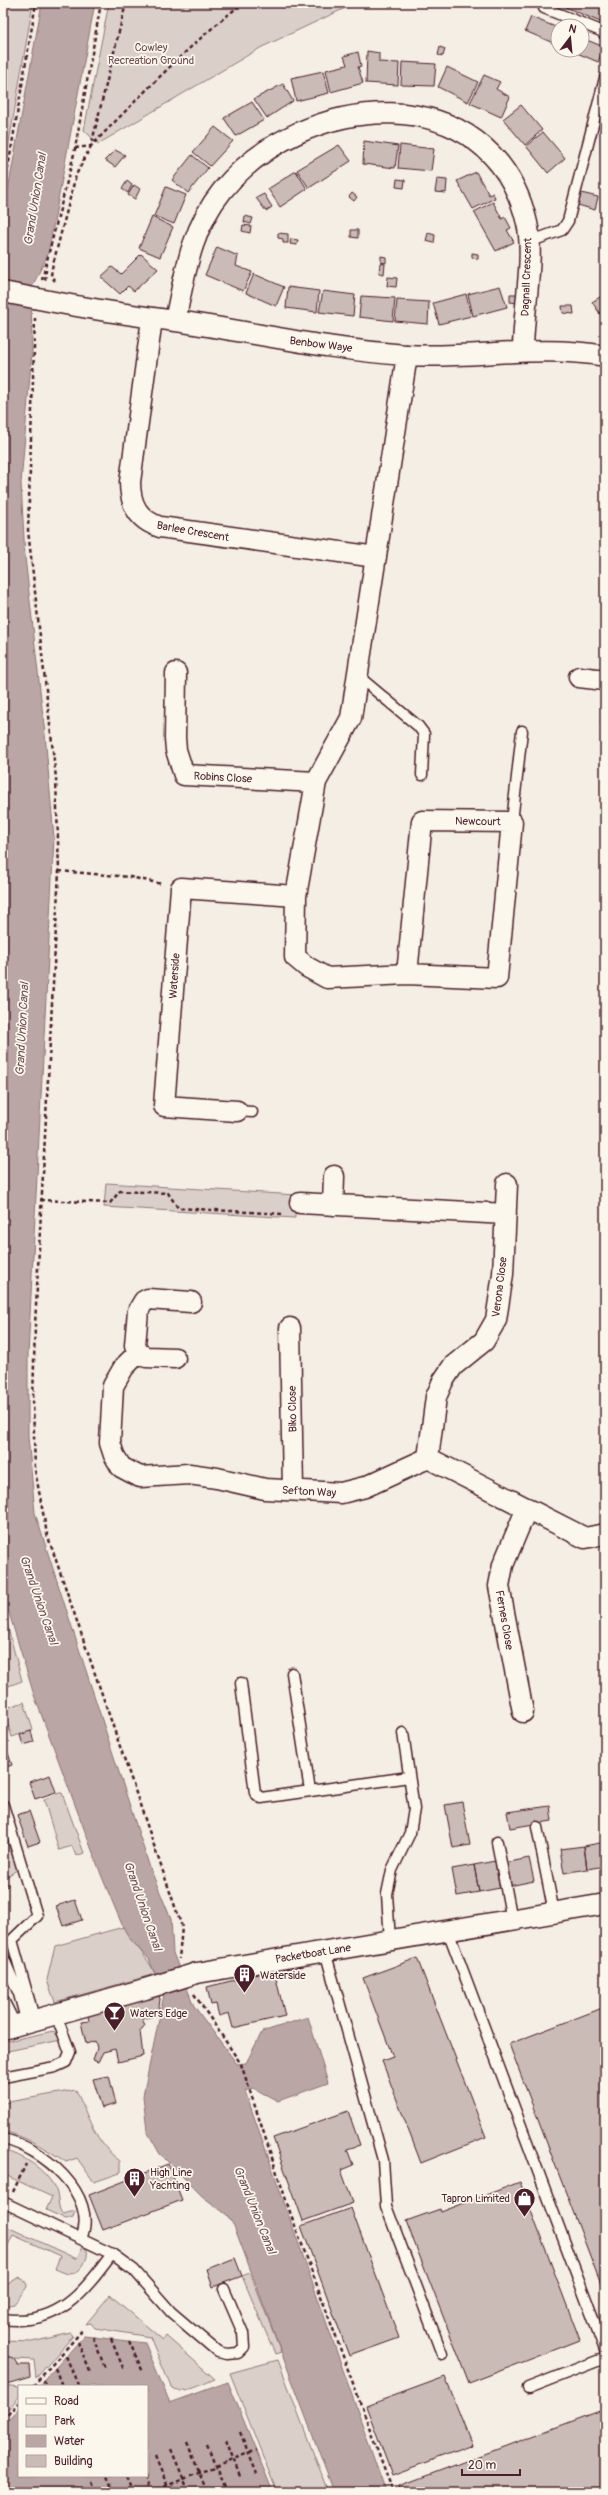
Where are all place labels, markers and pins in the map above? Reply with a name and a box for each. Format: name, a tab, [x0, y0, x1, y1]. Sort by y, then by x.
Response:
building icon: Waterside	[231, 1962, 257, 1995]
place label: Waterside	[260, 1969, 306, 1982]
bar icon: Waters Edge	[102, 2000, 128, 2033]
place label: Waters Edge	[130, 2007, 188, 2020]
building icon: High Line Yachting	[122, 2165, 148, 2198]
place label: High Line Yachting	[149, 2166, 192, 2192]
shop icon: Tapron Limited	[512, 2185, 538, 2218]
place label: Tapron Limited	[441, 2192, 510, 2205]

